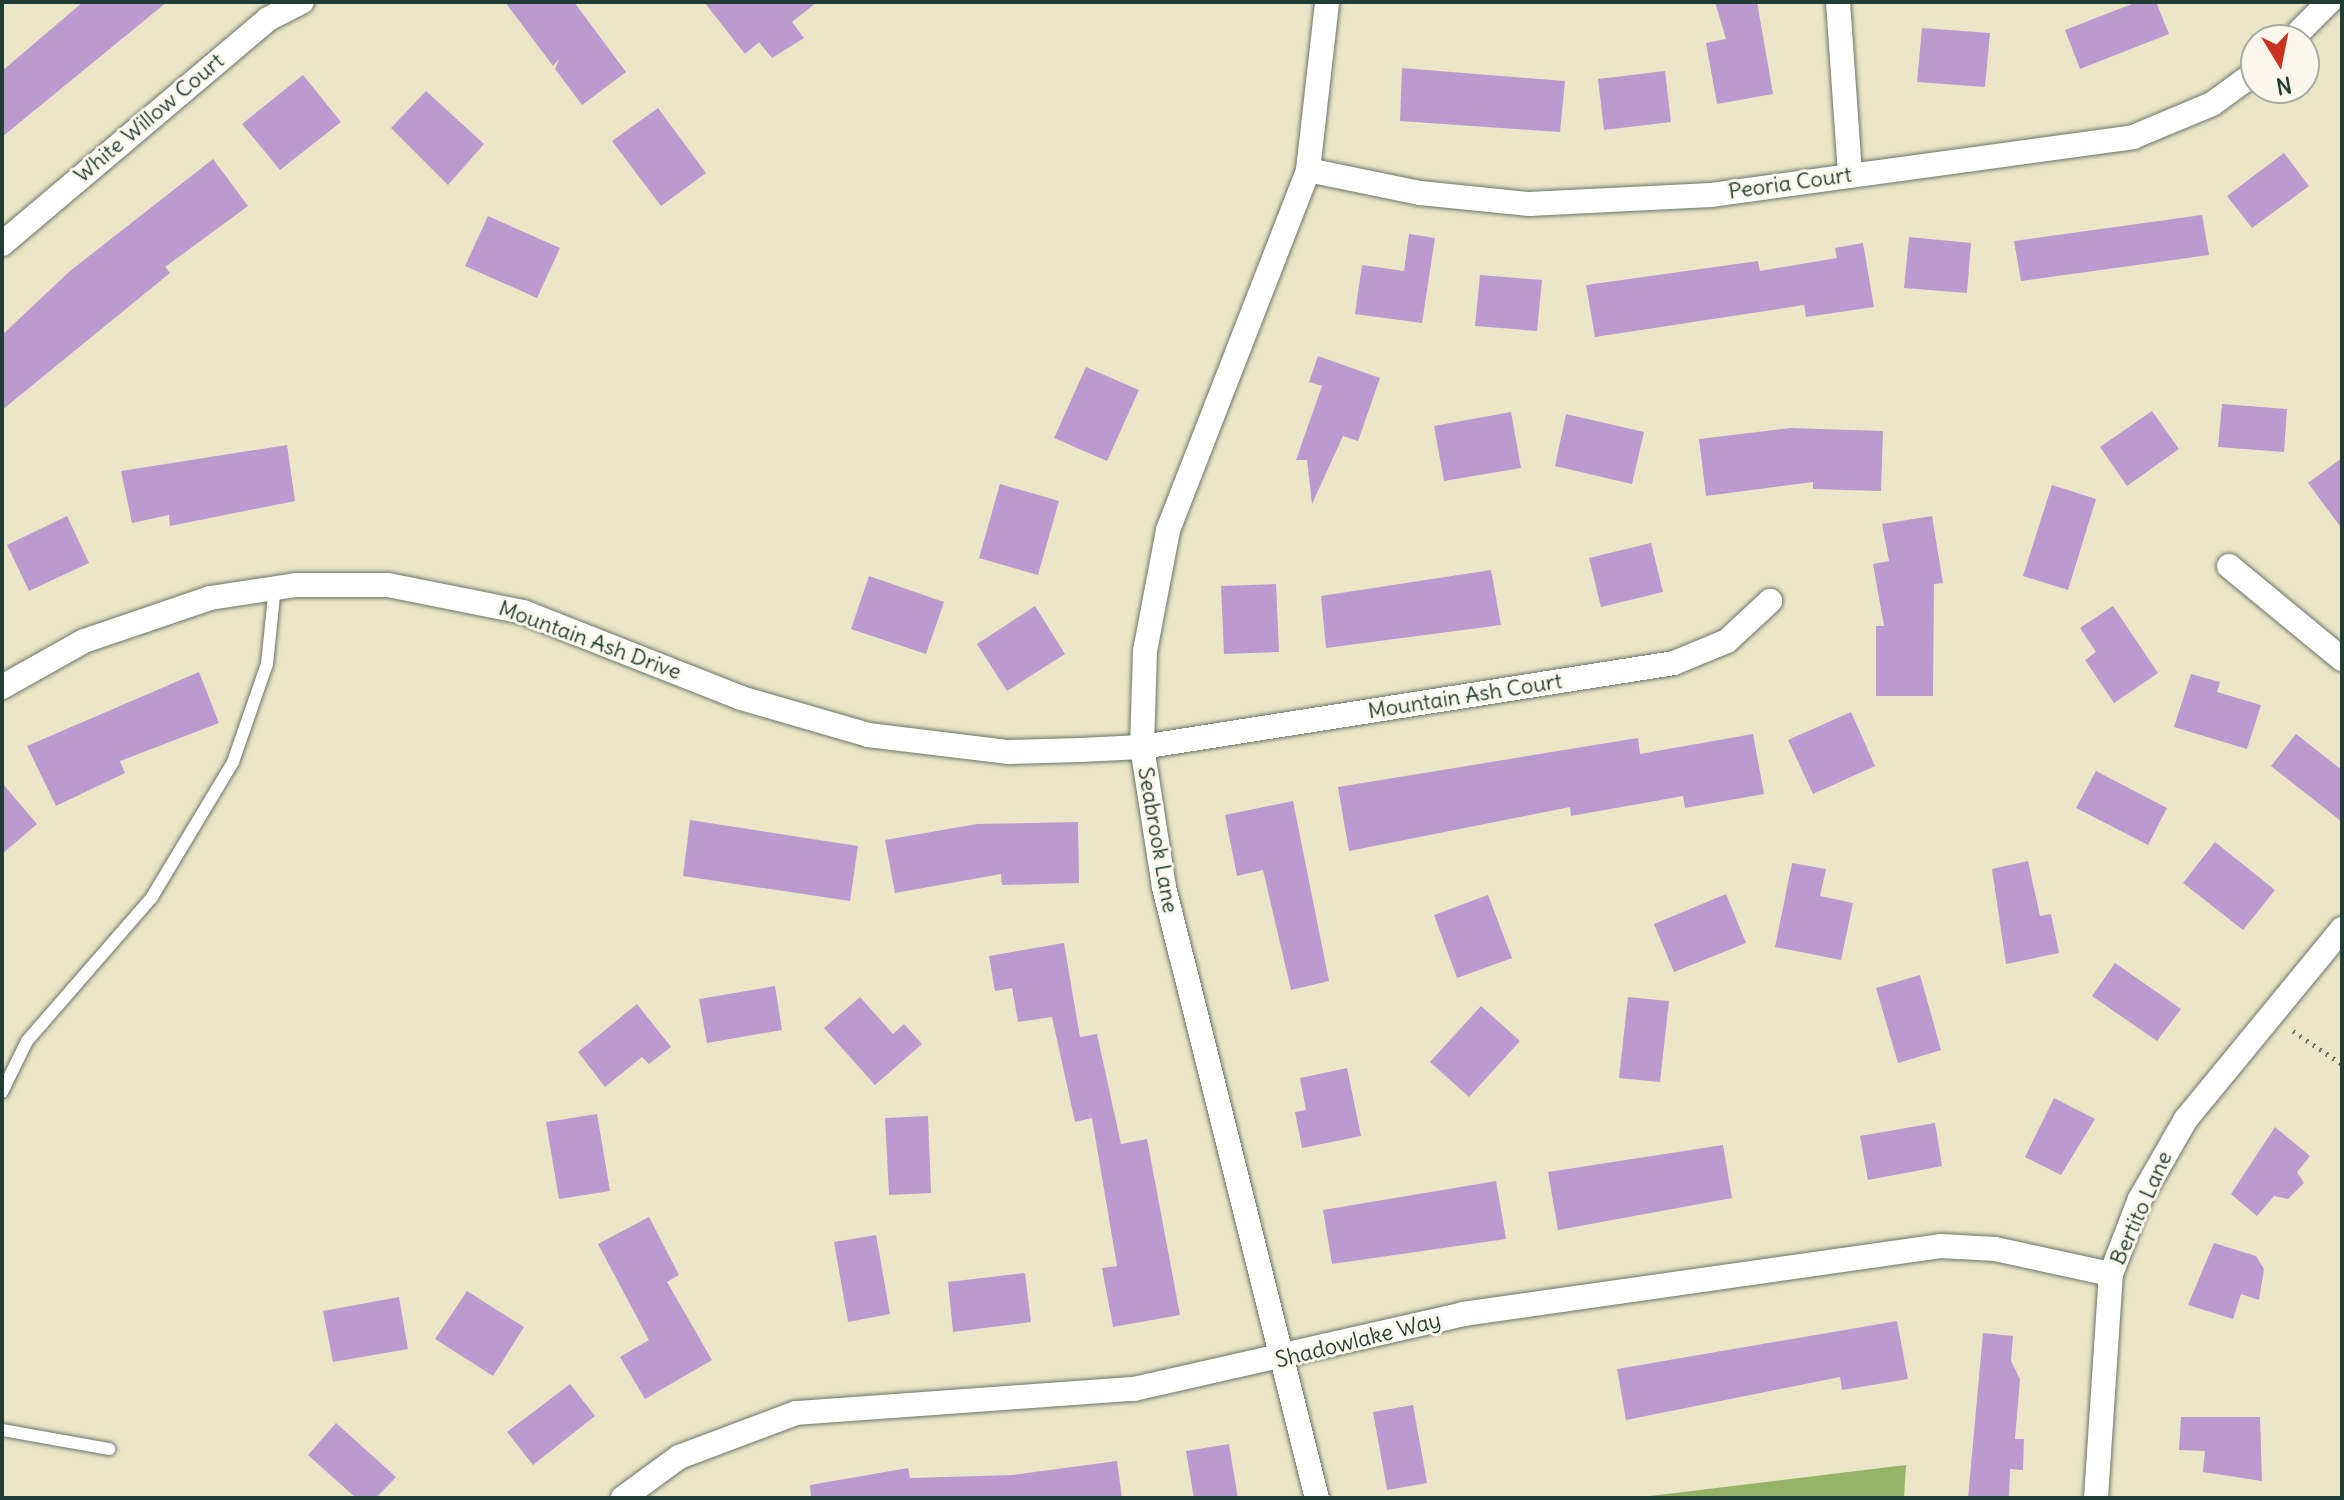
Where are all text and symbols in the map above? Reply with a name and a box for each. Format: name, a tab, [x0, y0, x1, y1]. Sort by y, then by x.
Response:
north arrow	[2240, 24, 2320, 104]
street label: White Willow Court	[69, 48, 229, 188]
text: N	[2274, 71, 2294, 101]
street label: Peoria Court	[1727, 161, 1853, 205]
street label: Mountain Ash Drive	[495, 595, 685, 685]
street label: Mountain Ash Court	[1366, 668, 1564, 724]
street label: Seabrook Lane	[1132, 765, 1184, 915]
street label: Bertito Lane	[2104, 1147, 2178, 1269]
street label: Shadowlake Way	[1272, 1307, 1444, 1373]

